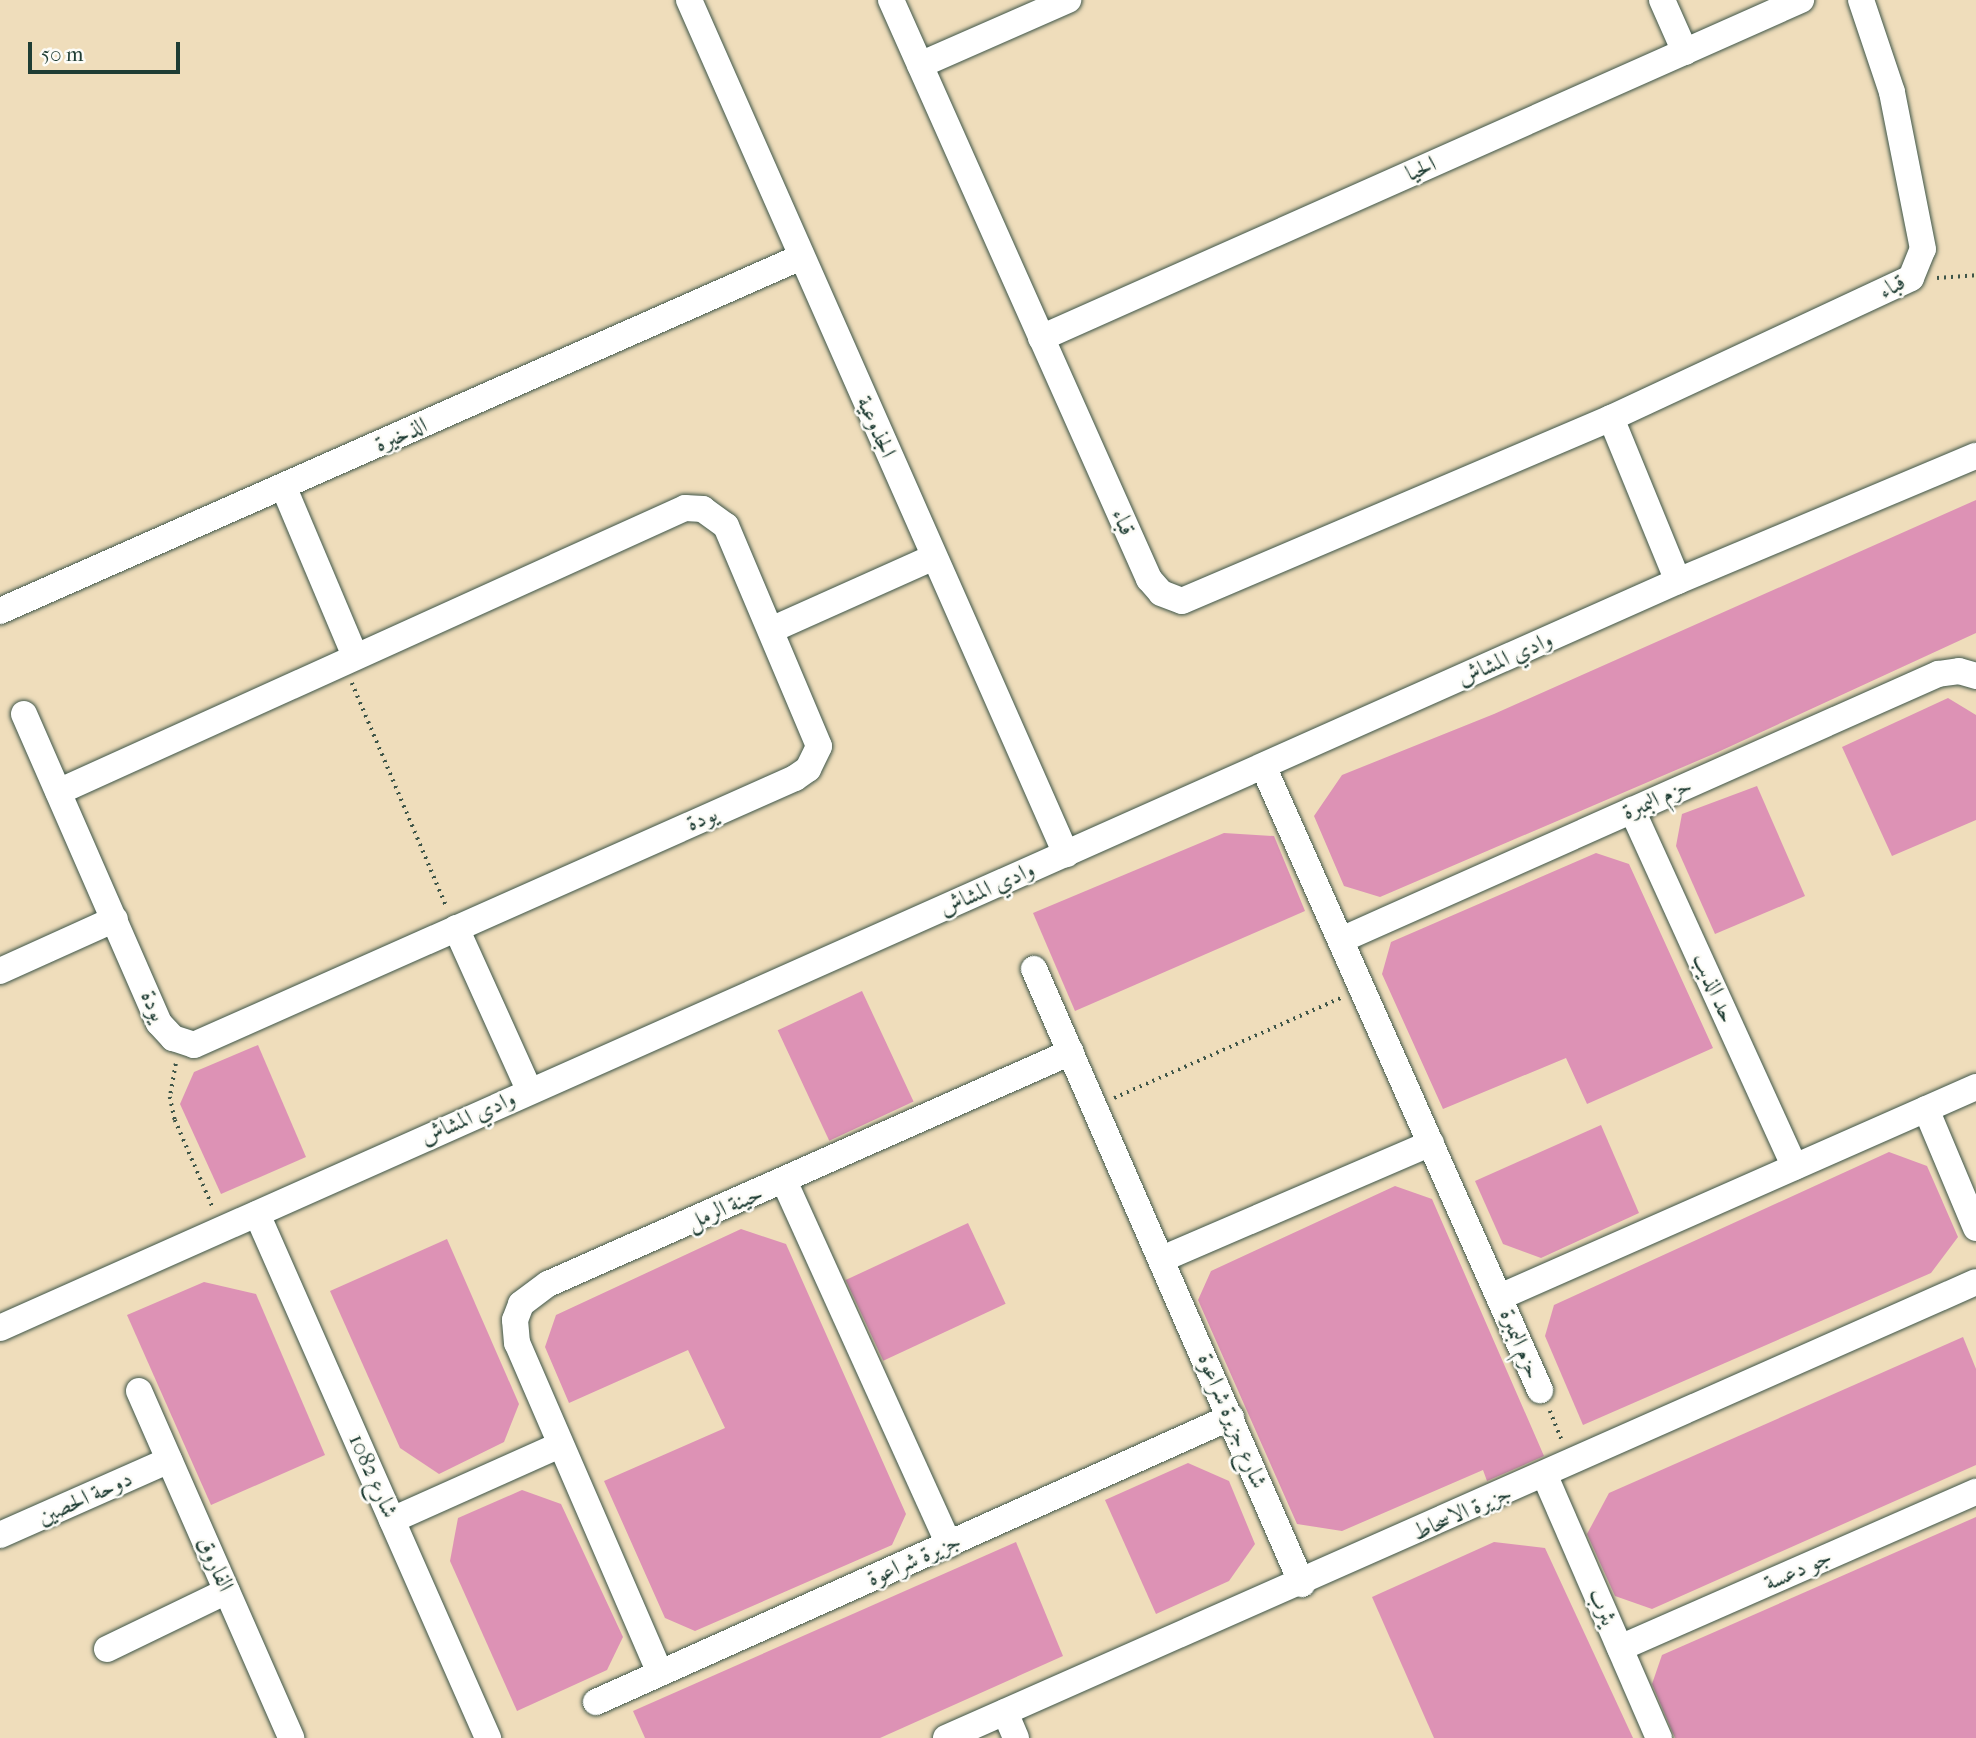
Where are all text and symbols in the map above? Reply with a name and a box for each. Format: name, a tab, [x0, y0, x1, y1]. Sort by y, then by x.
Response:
scale bar	[32, 28, 184, 72]
text: 50 m	[41, 42, 84, 66]
street label: الحيا	[1402, 150, 1440, 188]
street label: قباء	[1874, 268, 1910, 306]
street label: الجذوعية	[850, 392, 902, 462]
street label: الذخيرة	[370, 411, 432, 459]
street label: قباء	[1105, 504, 1141, 540]
street label: وادي المشاش	[1453, 626, 1557, 692]
street label: حزم البمبرة	[1618, 772, 1696, 826]
street label: يودة	[682, 800, 722, 838]
street label: وادي المشاش	[935, 856, 1039, 922]
street label: حد الذيب	[1686, 949, 1742, 1027]
street label: يودة	[134, 986, 172, 1026]
street label: وادي المشاش	[416, 1085, 520, 1151]
street label: حينة الرمل	[683, 1180, 767, 1236]
street label: حزم البمبرة	[1493, 1305, 1547, 1383]
street label: شارع جزيرة شراعوة	[1191, 1349, 1273, 1493]
street label: شارع 1082	[342, 1430, 404, 1522]
street label: دوحة الحصين	[33, 1465, 137, 1531]
street label: جزيرة الاسحاط	[1408, 1479, 1516, 1547]
street label: جزيرة شراعوة	[863, 1527, 965, 1593]
street label: الفاروق	[191, 1532, 239, 1596]
street label: جو دعسة	[1760, 1543, 1836, 1597]
street label: يثرب	[1582, 1584, 1622, 1630]

